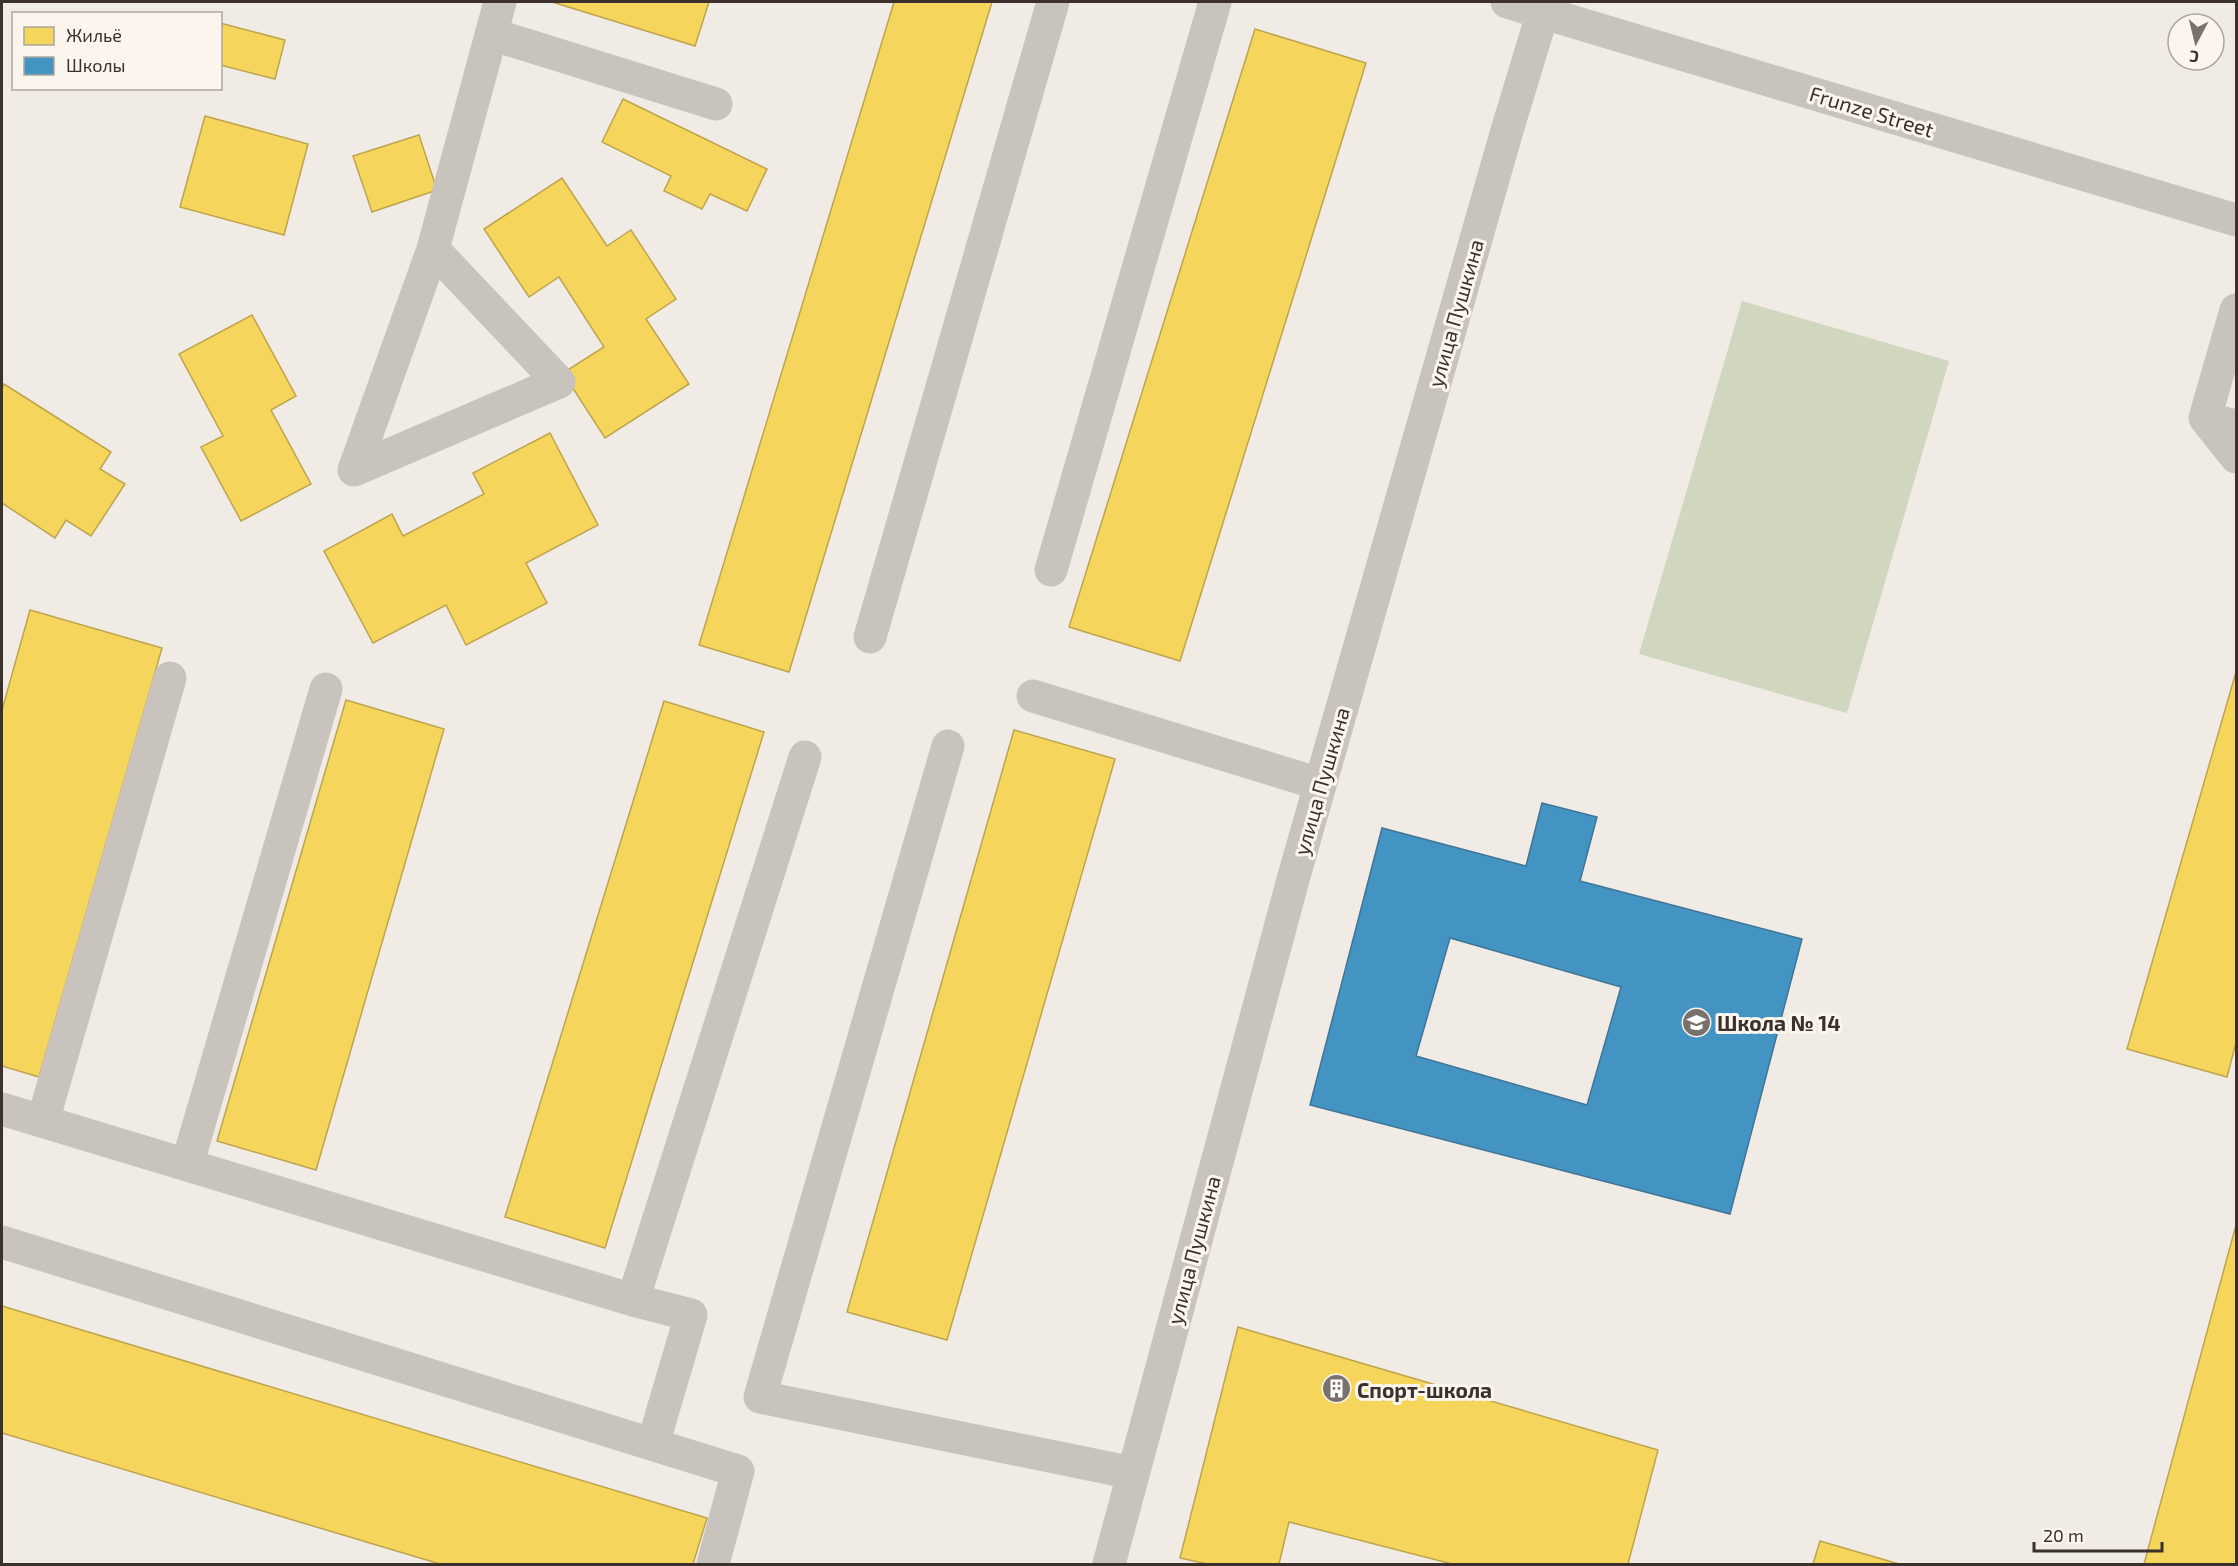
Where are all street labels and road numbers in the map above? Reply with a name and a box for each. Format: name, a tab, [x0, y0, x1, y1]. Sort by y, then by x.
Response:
street label: Frunze Street	[1807, 80, 1937, 142]
street label: улица Пушкина	[1422, 236, 1489, 390]
street label: улица Пушкина	[1288, 704, 1355, 858]
street label: улица Пушкина	[1161, 1173, 1226, 1327]

